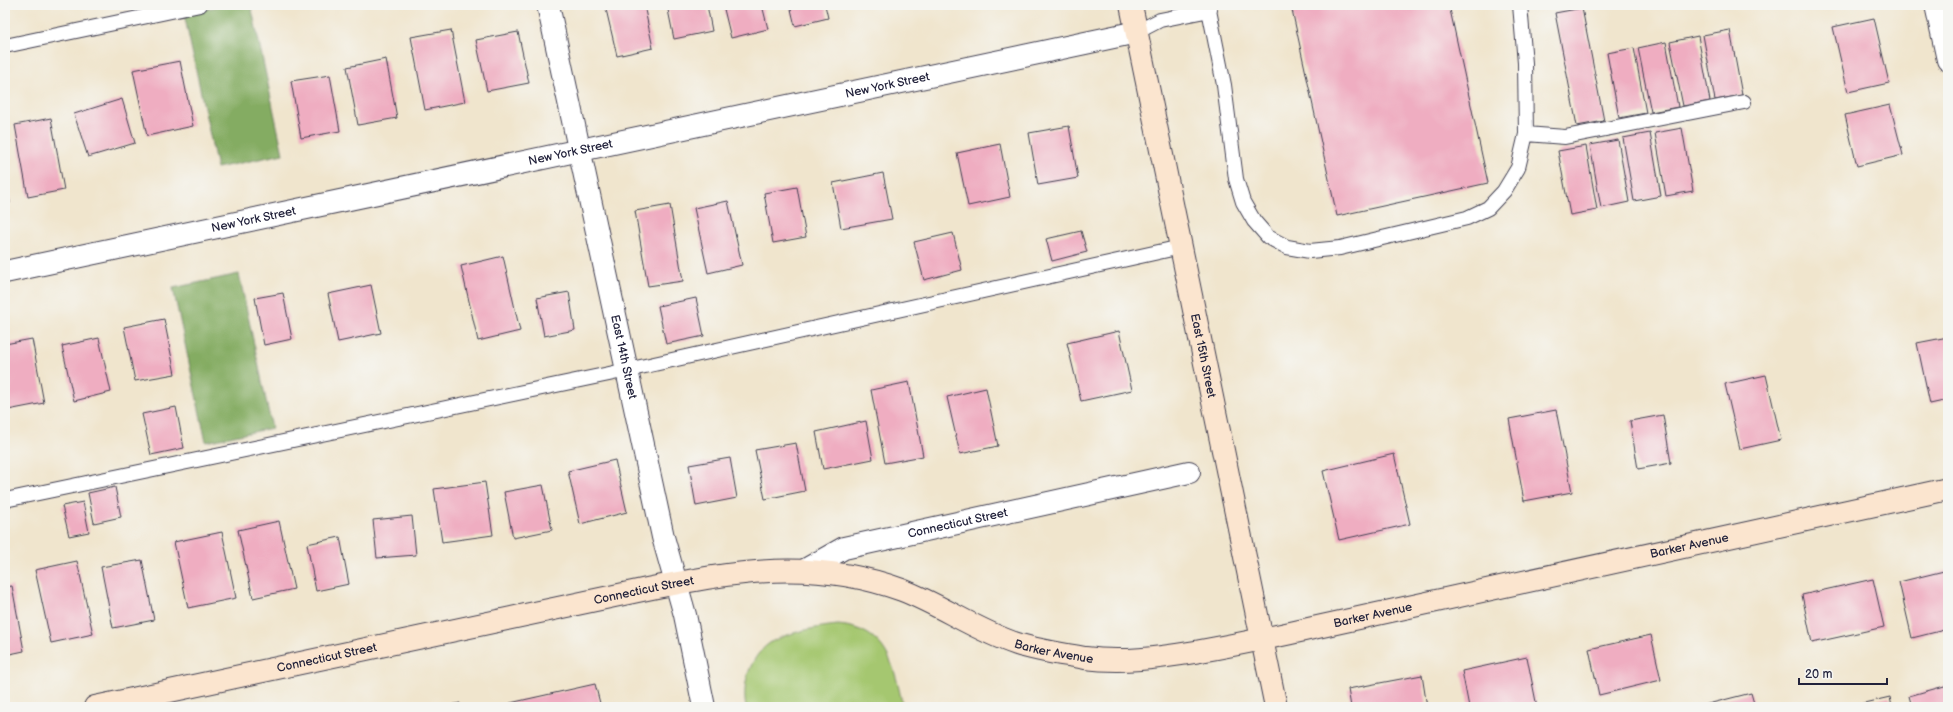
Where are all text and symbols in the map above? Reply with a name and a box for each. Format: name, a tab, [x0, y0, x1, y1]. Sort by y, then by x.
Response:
street label: New York Street	[844, 69, 931, 101]
street label: New York Street	[527, 136, 614, 168]
street label: New York Street	[210, 203, 297, 236]
street label: East 15th Street	[1187, 312, 1219, 399]
street label: East 14th Street	[608, 313, 641, 401]
street label: Connecticut Street	[906, 505, 1009, 541]
street label: Barker Avenue	[1649, 530, 1730, 562]
street label: Connecticut Street	[592, 573, 695, 608]
street label: Barker Avenue	[1332, 599, 1414, 631]
street label: Barker Avenue	[1012, 636, 1094, 666]
street label: Connecticut Street	[275, 639, 378, 675]
scale bar	[1799, 660, 1887, 686]
text: 20 m	[1805, 667, 1832, 682]

